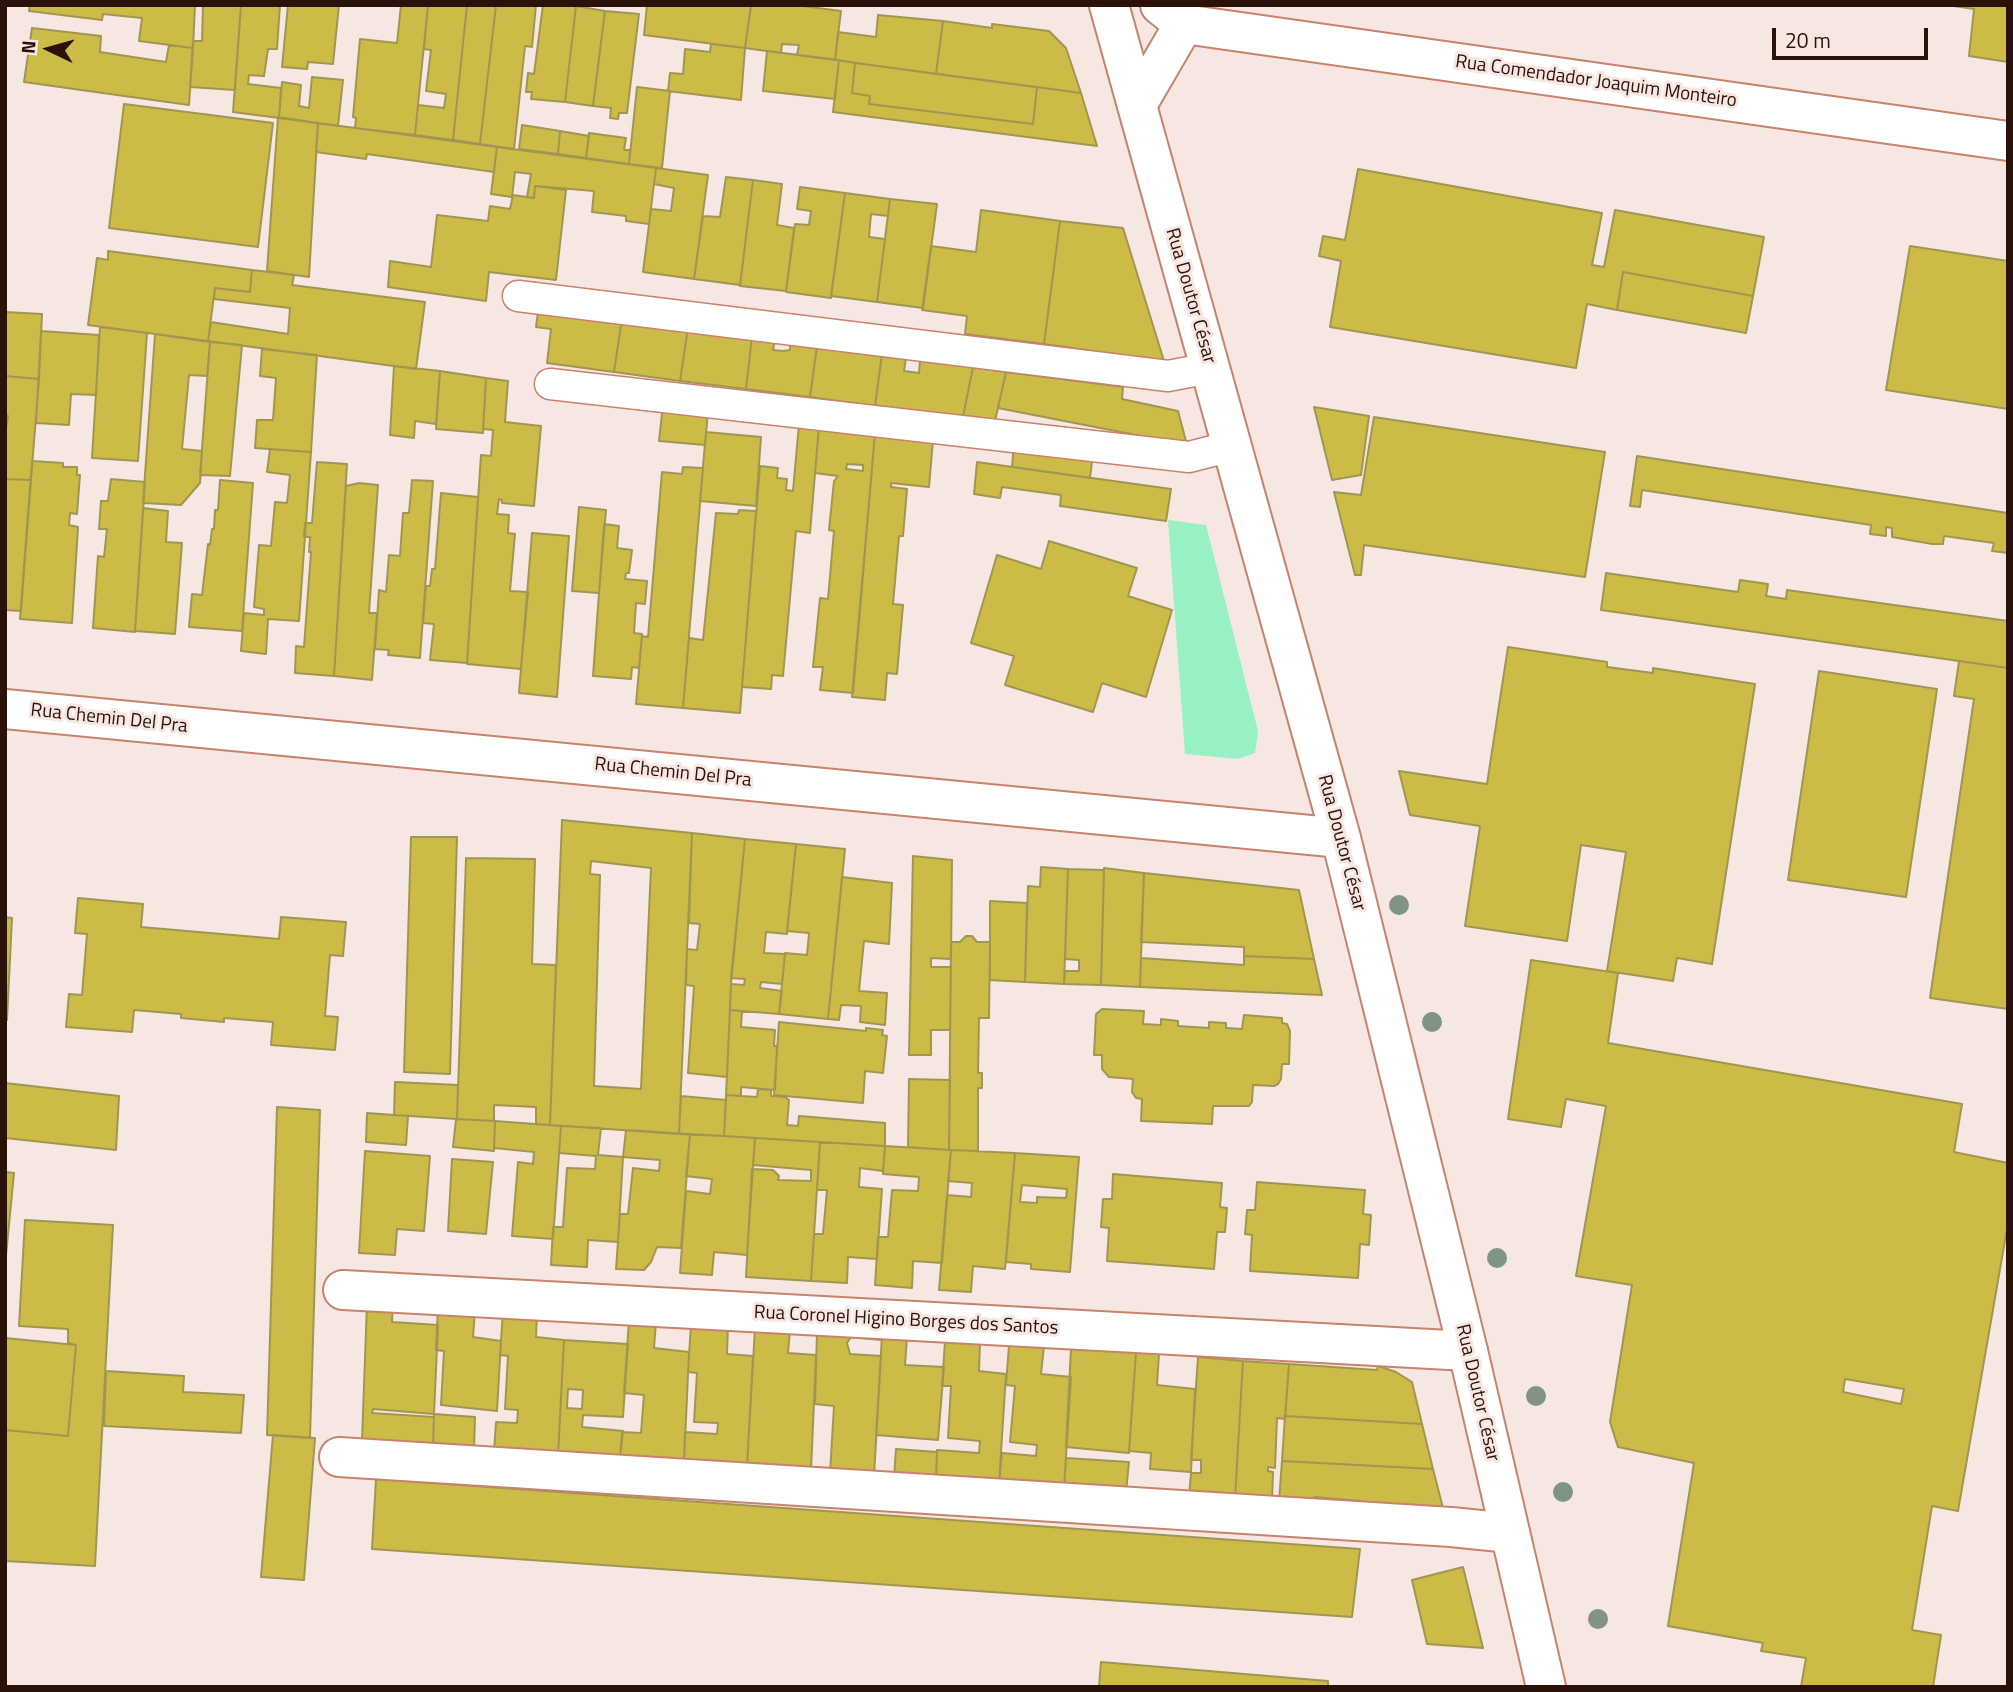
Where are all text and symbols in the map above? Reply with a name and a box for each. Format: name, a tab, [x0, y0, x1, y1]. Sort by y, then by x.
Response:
north arrow	[14, 14, 84, 84]
scale bar	[1775, 14, 1931, 58]
text: 20 m	[1785, 24, 1831, 56]
text: N	[13, 39, 43, 55]
street label: Rua Comendador Joaquim Monteiro	[1454, 51, 1738, 113]
street label: Rua Doutor César	[1160, 226, 1220, 366]
street label: Rua Chemin Del Pra	[29, 699, 189, 739]
street label: Rua Chemin Del Pra	[593, 753, 753, 793]
street label: Rua Doutor César	[1312, 772, 1370, 914]
street label: Rua Coronel Higino Borges dos Santos	[753, 1302, 1059, 1340]
street label: Rua Doutor César	[1450, 1322, 1504, 1464]

